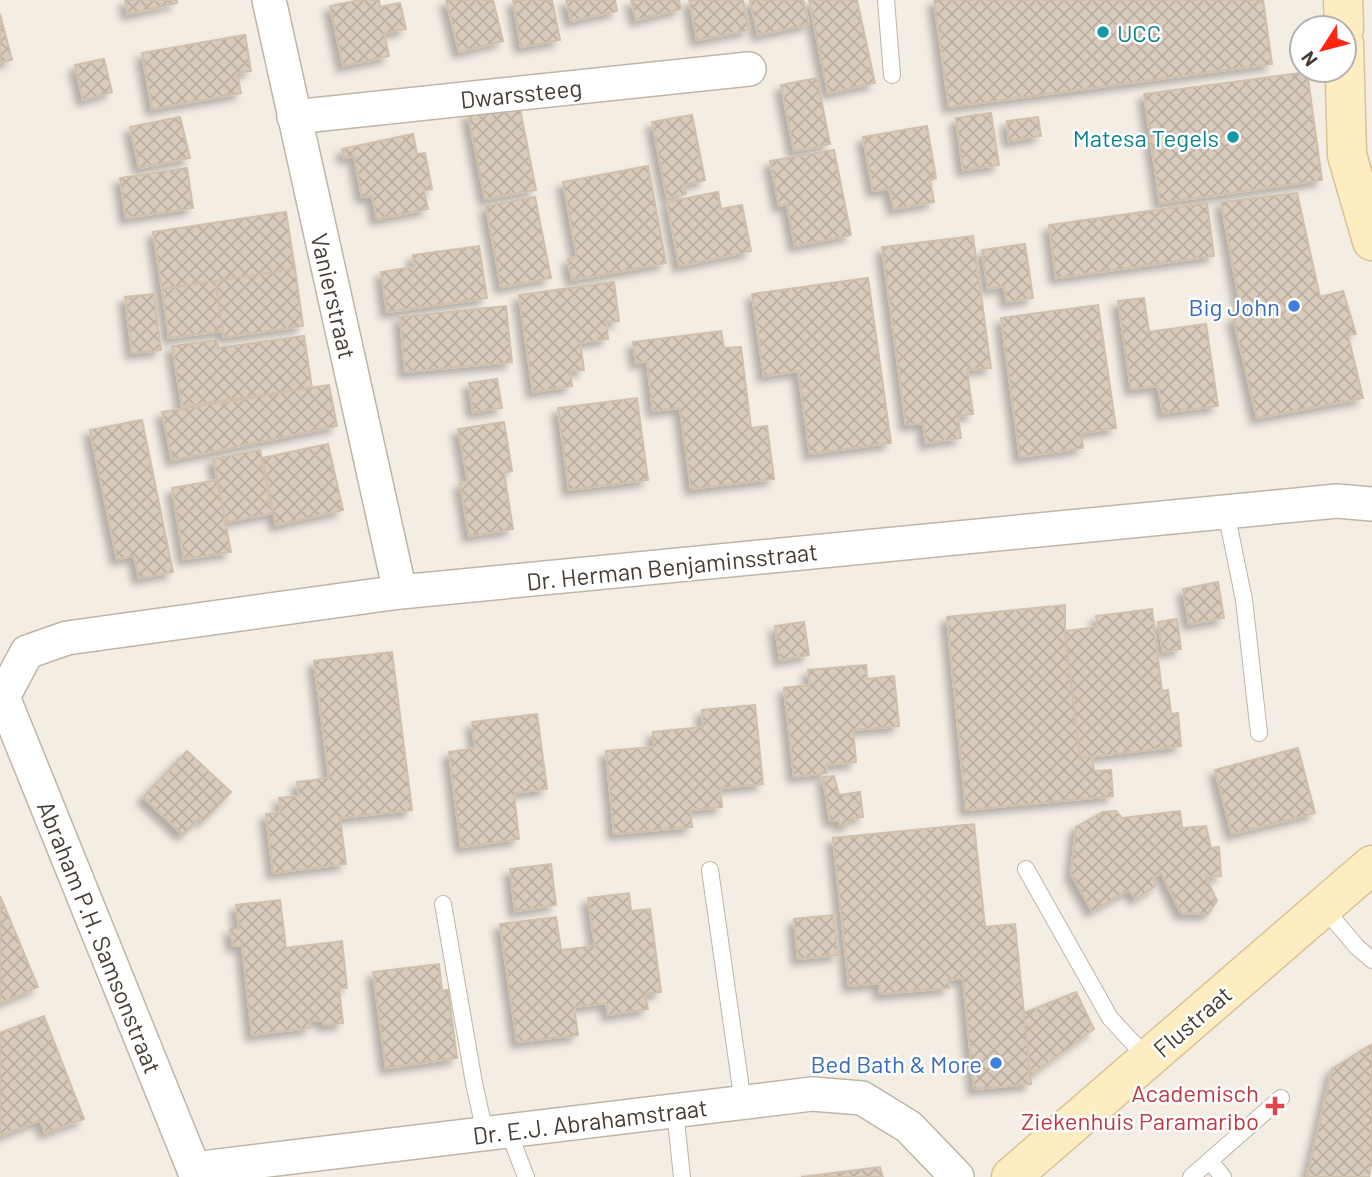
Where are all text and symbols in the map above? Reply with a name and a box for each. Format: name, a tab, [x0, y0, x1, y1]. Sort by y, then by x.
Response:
north arrow	[1288, 14, 1358, 84]
place label: UCC	[1117, 18, 1161, 47]
marker: UCC	[1095, 24, 1111, 40]
text: N	[1296, 47, 1322, 71]
street label: Dwarssteeg	[459, 72, 583, 114]
place label: Matesa Tegels	[1073, 123, 1219, 152]
marker: Matesa Tegels	[1225, 129, 1241, 145]
street label: Vanierstraat	[305, 230, 363, 362]
place label: Big John	[1188, 292, 1280, 321]
marker: Big John	[1286, 298, 1302, 314]
street label: Dr. Herman Benjaminsstraat	[525, 536, 819, 596]
street label: Abraham P.H. Samsonstraat	[32, 796, 168, 1078]
street label: Flustraat	[1147, 979, 1237, 1063]
place label: Bed Bath & More	[810, 1049, 982, 1078]
marker: Bed Bath & More	[988, 1055, 1004, 1071]
place label: Academisch Ziekenhuis Paramaribo	[1021, 1078, 1259, 1135]
street label: Dr. E.J. Abrahamstraat	[471, 1092, 709, 1150]
marker: Academisch Ziekenhuis Paramaribo	[1265, 1096, 1285, 1116]

